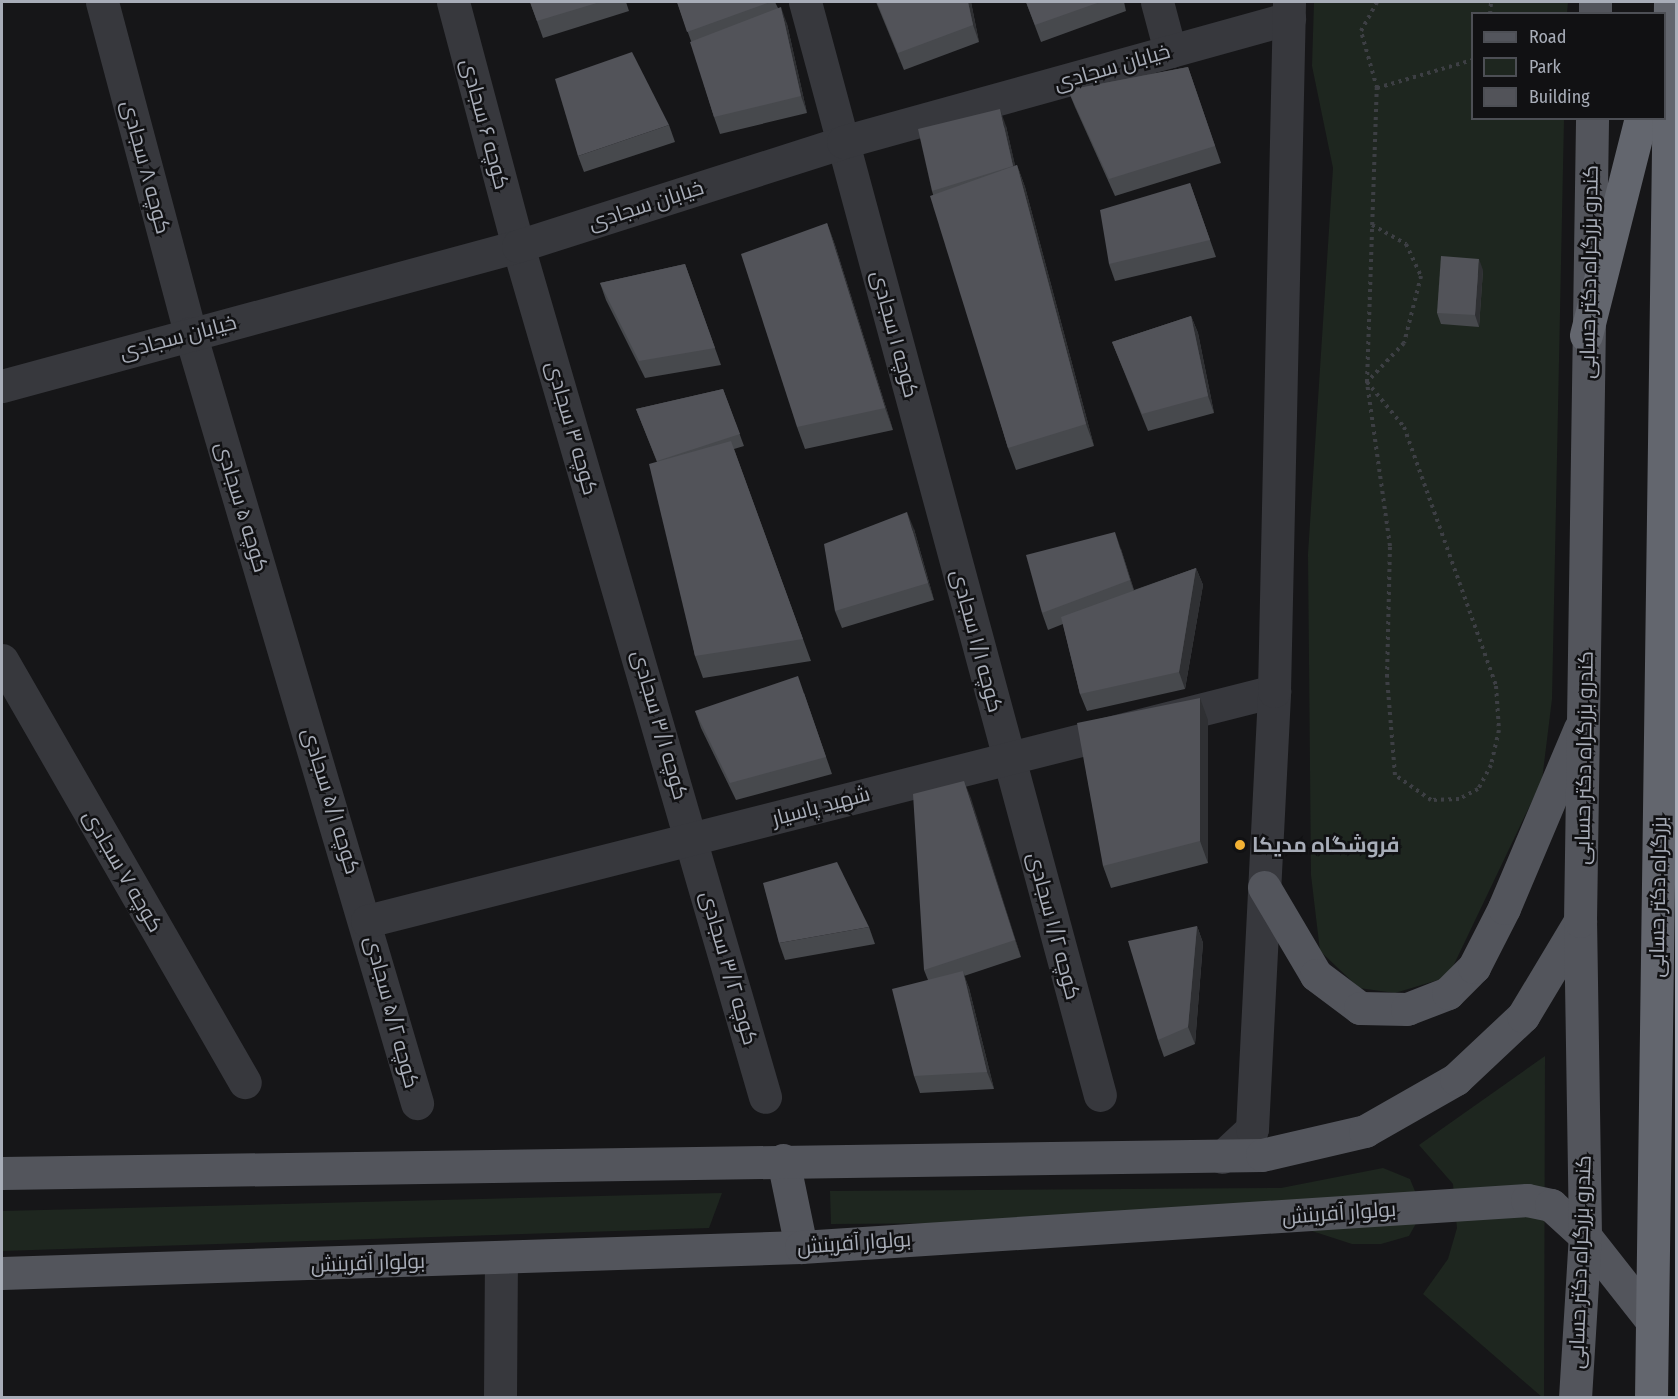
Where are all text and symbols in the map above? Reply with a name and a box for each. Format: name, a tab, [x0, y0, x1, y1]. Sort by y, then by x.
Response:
legend	[1471, 12, 1666, 120]
text: Road	[1529, 26, 1566, 48]
street label: خیابان سجادی	[1051, 38, 1173, 96]
street label: کوچه ۶ سجادی	[455, 56, 515, 192]
text: Park	[1529, 56, 1561, 78]
text: Building	[1529, 86, 1590, 108]
street label: کوچه ۸ سجادی	[116, 97, 176, 237]
street label: کندرو بزرگراه دکتر حسابی	[1575, 165, 1603, 379]
street label: خیابان سجادی	[585, 174, 707, 236]
street label: کوچه ۱ سجادی	[866, 268, 924, 400]
street label: خیابان سجادی	[117, 309, 239, 365]
street label: کوچه ۳ سجادی	[541, 358, 603, 498]
street label: کوچه ۵ سجادی	[210, 438, 274, 576]
street label: کوچه ۱/۱ سجادی	[946, 567, 1008, 715]
street label: کوچه ۳/۱ سجادی	[627, 647, 693, 803]
street label: کندرو بزرگراه دکتر حسابی	[1570, 651, 1598, 865]
street label: کوچه ۵/۱ سجادی	[297, 725, 365, 877]
street label: شهید پاسیار	[769, 781, 873, 831]
street label: کوچه ۷ سجادی	[78, 805, 168, 937]
street label: بزرگراه دکتر حسابی	[1644, 816, 1672, 978]
place label: فروشگاه مدیکا	[1252, 832, 1400, 858]
marker: فروشگاه مدیکا	[1233, 838, 1247, 852]
street label: کوچه ۱/۲ سجادی	[1022, 850, 1086, 1002]
street label: کوچه ۳/۲ سجادی	[695, 888, 763, 1048]
street label: کوچه ۵/۲ سجادی	[360, 933, 424, 1091]
street label: کندرو بزرگراه دکتر حسابی	[1564, 1155, 1596, 1369]
street label: بولوار آفرینش	[1281, 1196, 1397, 1230]
street label: بولوار آفرینش	[796, 1226, 912, 1260]
street label: بولوار آفرینش	[310, 1248, 426, 1278]

